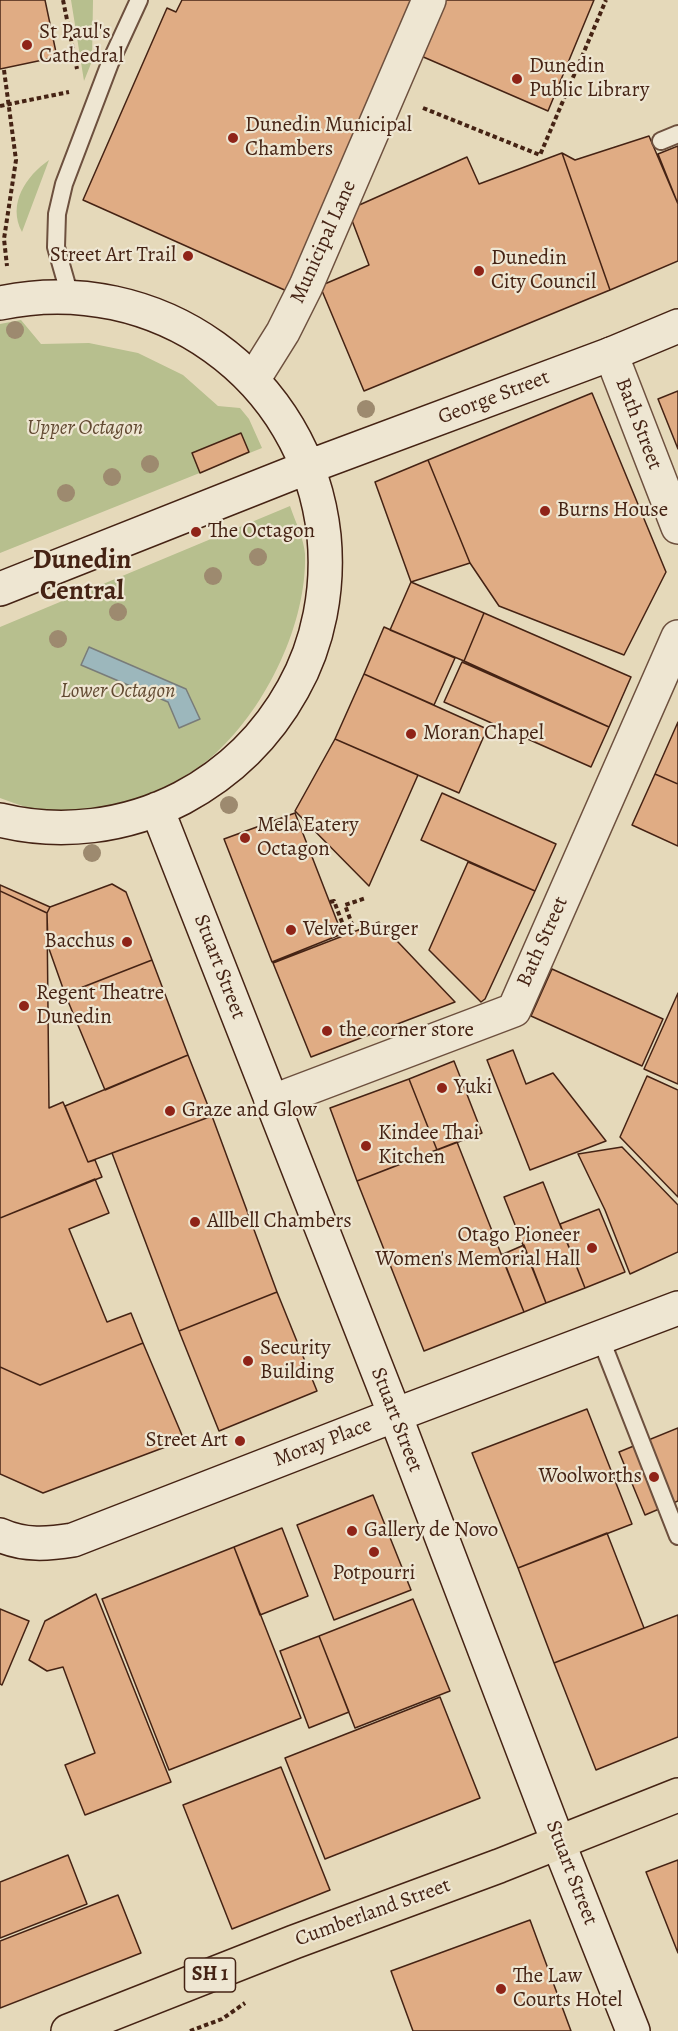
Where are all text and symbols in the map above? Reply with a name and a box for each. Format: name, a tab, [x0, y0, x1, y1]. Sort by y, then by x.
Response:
place label: St Paul's Cathedral	[39, 20, 124, 70]
marker: St Paul's Cathedral	[20, 38, 34, 52]
place label: Dunedin Public Library	[529, 54, 649, 104]
marker: Dunedin Public Library	[510, 72, 524, 86]
place label: Dunedin Municipal Chambers	[245, 113, 412, 163]
marker: Dunedin Municipal Chambers	[226, 131, 240, 145]
street label: Municipal Lane	[286, 176, 362, 308]
place label: Street Art Trail	[50, 243, 176, 269]
place label: Dunedin City Council	[491, 246, 596, 296]
marker: Street Art Trail	[181, 249, 195, 263]
marker: Dunedin City Council	[472, 264, 486, 278]
street label: George Street	[435, 365, 553, 431]
street label: Bath Street	[609, 375, 667, 473]
park label: Upper Octagon	[27, 416, 143, 442]
place label: Burns House	[557, 498, 668, 524]
marker: Burns House	[538, 504, 552, 518]
place label: The Octagon	[208, 519, 315, 545]
marker: The Octagon	[189, 525, 203, 539]
district label: Dunedin Central	[33, 545, 131, 608]
park label: Lower Octagon	[61, 679, 175, 705]
place label: Moran Chapel	[423, 721, 544, 747]
marker: Moran Chapel	[404, 727, 418, 741]
place label: Mela Eatery Octagon	[257, 813, 359, 863]
marker: Mela Eatery Octagon	[238, 831, 252, 845]
street label: Bath Street	[512, 893, 574, 991]
street label: Stuart Street	[188, 911, 250, 1023]
place label: Velvet Burger	[303, 917, 418, 943]
marker: Velvet Burger	[284, 923, 298, 937]
place label: Bacchus	[44, 929, 115, 955]
marker: Bacchus	[120, 935, 134, 949]
place label: Regent Theatre Dunedin	[36, 981, 164, 1031]
marker: Regent Theatre Dunedin	[17, 999, 31, 1013]
place label: the corner store	[339, 1018, 474, 1044]
marker: the corner store	[320, 1024, 334, 1038]
place label: Yuki	[454, 1075, 492, 1101]
marker: Yuki	[435, 1081, 449, 1095]
place label: Graze and Glow	[182, 1098, 317, 1124]
marker: Graze and Glow	[163, 1104, 177, 1118]
place label: Kindee Thai Kitchen	[378, 1121, 479, 1171]
marker: Kindee Thai Kitchen	[359, 1139, 373, 1153]
place label: Allbell Chambers	[207, 1209, 352, 1235]
marker: Allbell Chambers	[188, 1215, 202, 1229]
place label: Otago Pioneer Women's Memorial Hall	[375, 1223, 580, 1273]
marker: Otago Pioneer Women's Memorial Hall	[585, 1241, 599, 1255]
place label: Security Building	[260, 1336, 334, 1386]
marker: Security Building	[241, 1354, 255, 1368]
street label: Stuart Street	[365, 1364, 427, 1476]
street label: Moray Place	[270, 1413, 376, 1473]
place label: Street Art	[145, 1428, 228, 1454]
marker: Street Art	[233, 1434, 247, 1448]
place label: Woolworths	[538, 1464, 642, 1490]
marker: Woolworths	[647, 1470, 661, 1484]
place label: Gallery de Novo	[364, 1518, 498, 1544]
marker: Gallery de Novo	[345, 1524, 359, 1538]
marker: Potpourri	[367, 1545, 381, 1559]
place label: Potpourri	[333, 1561, 415, 1587]
street label: Stuart Street	[540, 1817, 602, 1929]
street label: Cumberland Street	[292, 1873, 454, 1953]
road number: SH 1	[184, 1958, 236, 1992]
place label: The Law Courts Hotel	[513, 1964, 622, 2014]
marker: The Law Courts Hotel	[494, 1982, 508, 1996]

